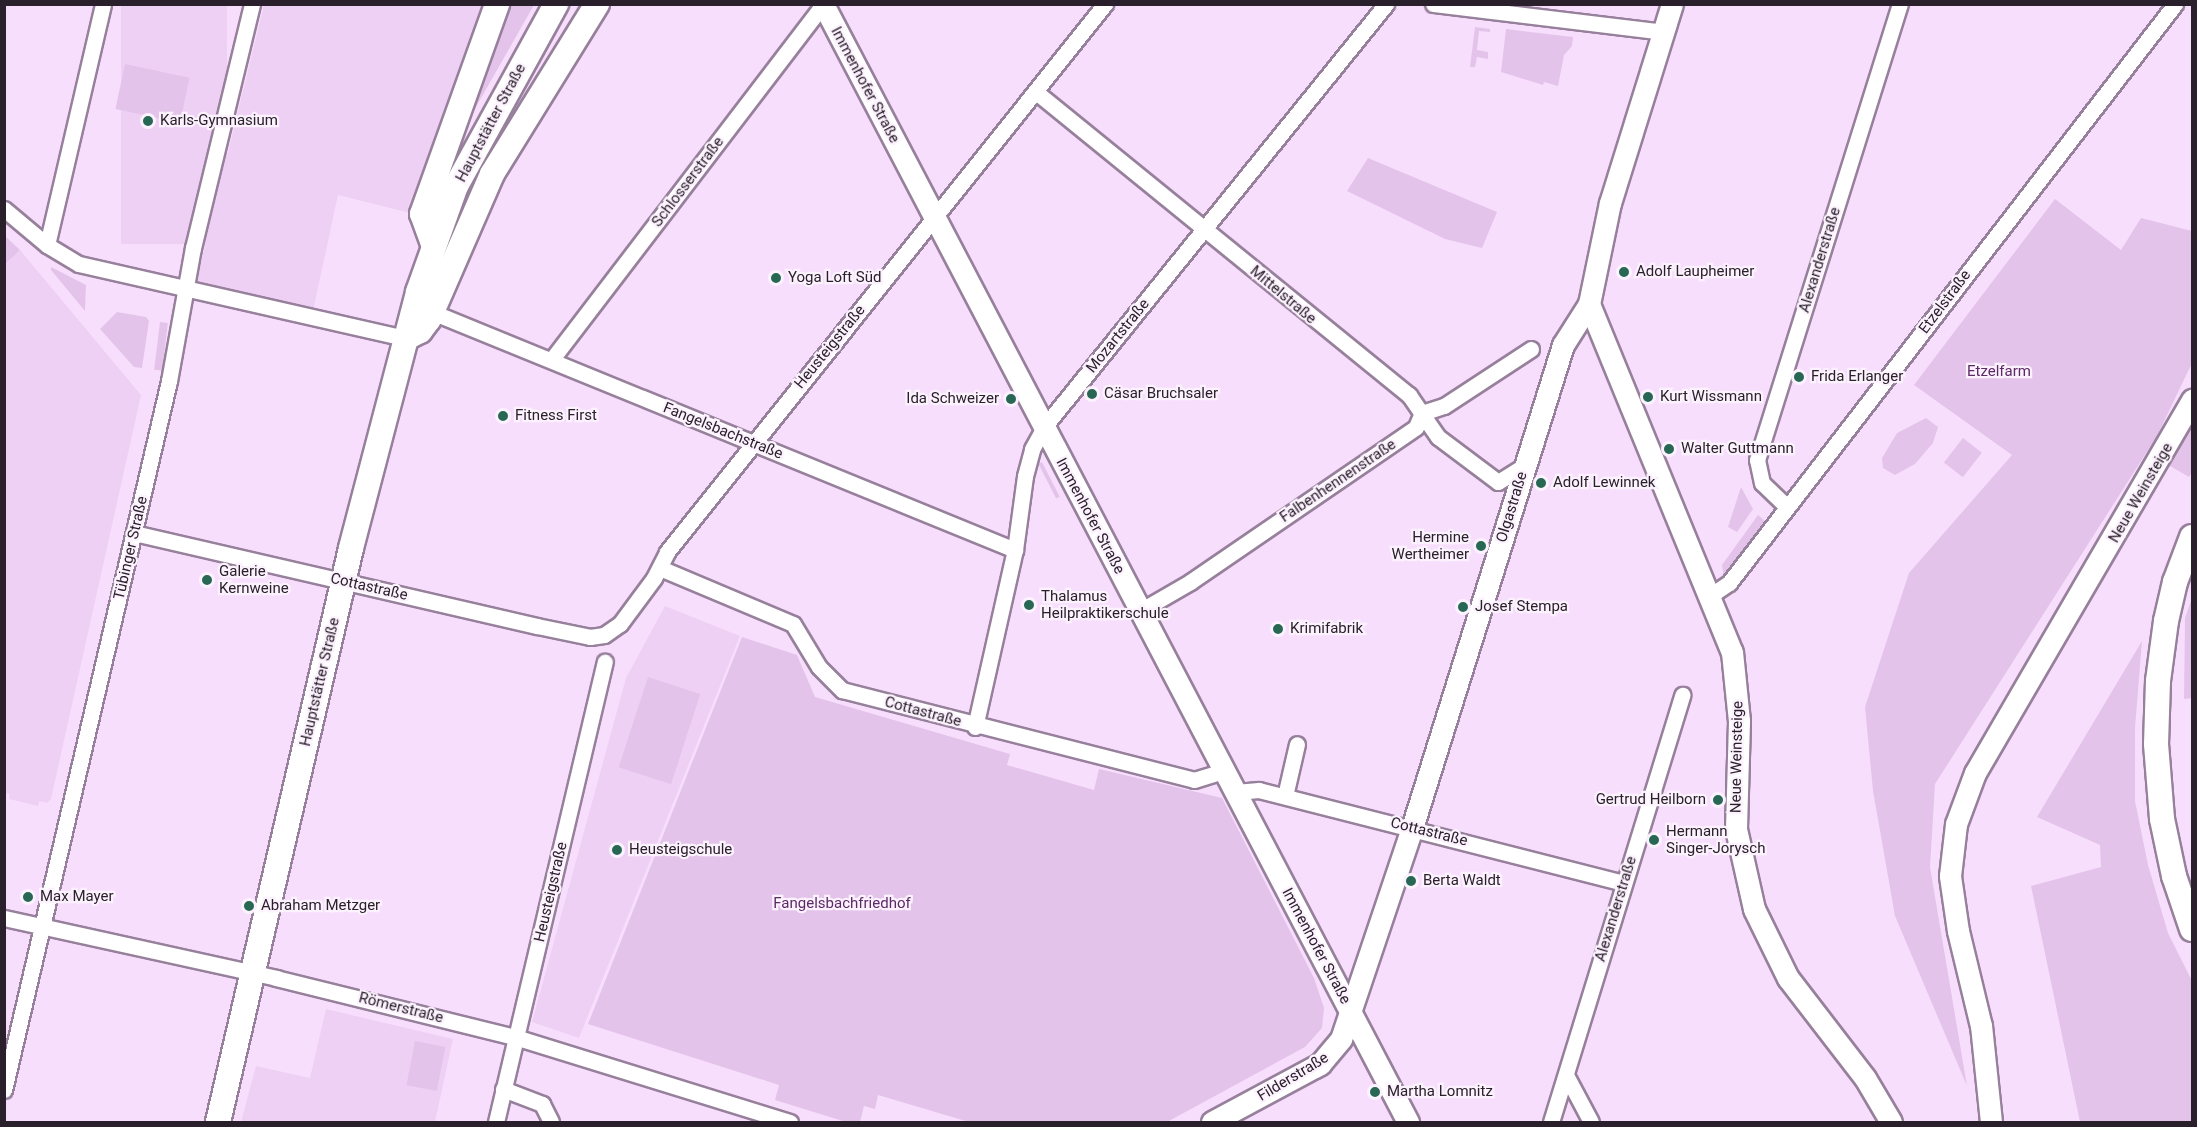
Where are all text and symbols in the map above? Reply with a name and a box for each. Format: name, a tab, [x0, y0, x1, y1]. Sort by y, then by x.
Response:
street label: Immenhofer Straße	[827, 24, 903, 146]
street label: Hauptstätter Straße	[452, 61, 530, 185]
place label: Karls-Gymnasium	[160, 112, 278, 130]
marker: Karls-Gymnasium	[141, 114, 155, 128]
street label: Schlosserstraße	[648, 133, 728, 231]
street label: Alexanderstraße	[1795, 205, 1845, 315]
street label: Mittelstraße	[1246, 262, 1320, 328]
place label: Adolf Laupheimer	[1636, 263, 1754, 281]
marker: Adolf Laupheimer	[1617, 265, 1631, 279]
street label: Etzelstraße	[1915, 267, 1975, 337]
place label: Yoga Loft Süd	[788, 269, 882, 287]
marker: Yoga Loft Süd	[769, 271, 783, 285]
street label: Mozartstraße	[1083, 295, 1153, 377]
street label: Heusteigstraße	[791, 302, 869, 392]
park label: Etzelfarm	[1967, 363, 2031, 381]
place label: Frida Erlanger	[1811, 368, 1903, 386]
marker: Frida Erlanger	[1792, 370, 1806, 384]
place label: Cäsar Bruchsaler	[1104, 385, 1218, 403]
marker: Cäsar Bruchsaler	[1085, 387, 1099, 401]
place label: Kurt Wissmann	[1660, 388, 1762, 406]
place label: Ida Schweizer	[906, 390, 999, 408]
marker: Kurt Wissmann	[1641, 390, 1655, 404]
marker: Ida Schweizer	[1004, 392, 1018, 406]
street label: Fangelsbachstraße	[661, 399, 785, 463]
place label: Fitness First	[515, 407, 597, 425]
marker: Fitness First	[496, 409, 510, 423]
street label: Falbenhennenstraße	[1277, 436, 1399, 526]
place label: Walter Guttmann	[1681, 440, 1794, 458]
street label: Neue Weinsteige	[2105, 440, 2177, 546]
marker: Walter Guttmann	[1662, 442, 1676, 456]
street label: Immenhofer Straße	[1052, 455, 1128, 577]
street label: Olgastraße	[1493, 469, 1531, 545]
place label: Adolf Lewinnek	[1553, 474, 1655, 492]
marker: Adolf Lewinnek	[1534, 476, 1548, 490]
street label: Tübinger Straße	[110, 494, 152, 602]
place label: Hermine Wertheimer	[1392, 528, 1469, 563]
marker: Hermine Wertheimer	[1474, 539, 1488, 553]
place label: Galerie Kernweine	[219, 562, 289, 597]
street label: Cottastraße	[329, 569, 409, 605]
marker: Galerie Kernweine	[200, 573, 214, 587]
place label: Thalamus Heilpraktikerschule	[1041, 587, 1169, 622]
marker: Thalamus Heilpraktikerschule	[1022, 598, 1036, 612]
place label: Josef Stempa	[1475, 598, 1568, 616]
marker: Josef Stempa	[1456, 600, 1470, 614]
street label: Hauptstätter Straße	[296, 616, 344, 748]
place label: Krimifabrik	[1290, 620, 1363, 638]
marker: Krimifabrik	[1271, 622, 1285, 636]
street label: Cottastraße	[883, 693, 963, 731]
street label: Neue Weinsteige	[1727, 701, 1747, 813]
place label: Gertrud Heilborn	[1596, 791, 1706, 809]
marker: Gertrud Heilborn	[1711, 793, 1725, 807]
street label: Cottastraße	[1389, 814, 1469, 850]
place label: Hermann Singer-Jorysch	[1666, 822, 1765, 857]
marker: Hermann Singer-Jorysch	[1647, 833, 1661, 847]
street label: Heusteigstraße	[531, 840, 571, 944]
place label: Heusteigschule	[629, 841, 732, 859]
marker: Heusteigschule	[610, 843, 624, 857]
street label: Alexanderstraße	[1591, 854, 1641, 964]
place label: Berta Waldt	[1423, 872, 1501, 890]
marker: Berta Waldt	[1404, 874, 1418, 888]
street label: Immenhofer Straße	[1278, 885, 1354, 1007]
place label: Max Mayer	[40, 888, 114, 906]
marker: Max Mayer	[21, 890, 35, 904]
park label: Fangelsbachfriedhof	[773, 895, 911, 913]
place label: Abraham Metzger	[261, 897, 380, 915]
marker: Abraham Metzger	[242, 899, 256, 913]
street label: Römerstraße	[357, 989, 445, 1027]
street label: Filderstraße	[1254, 1049, 1332, 1105]
place label: Martha Lomnitz	[1387, 1083, 1493, 1101]
marker: Martha Lomnitz	[1368, 1085, 1382, 1099]

